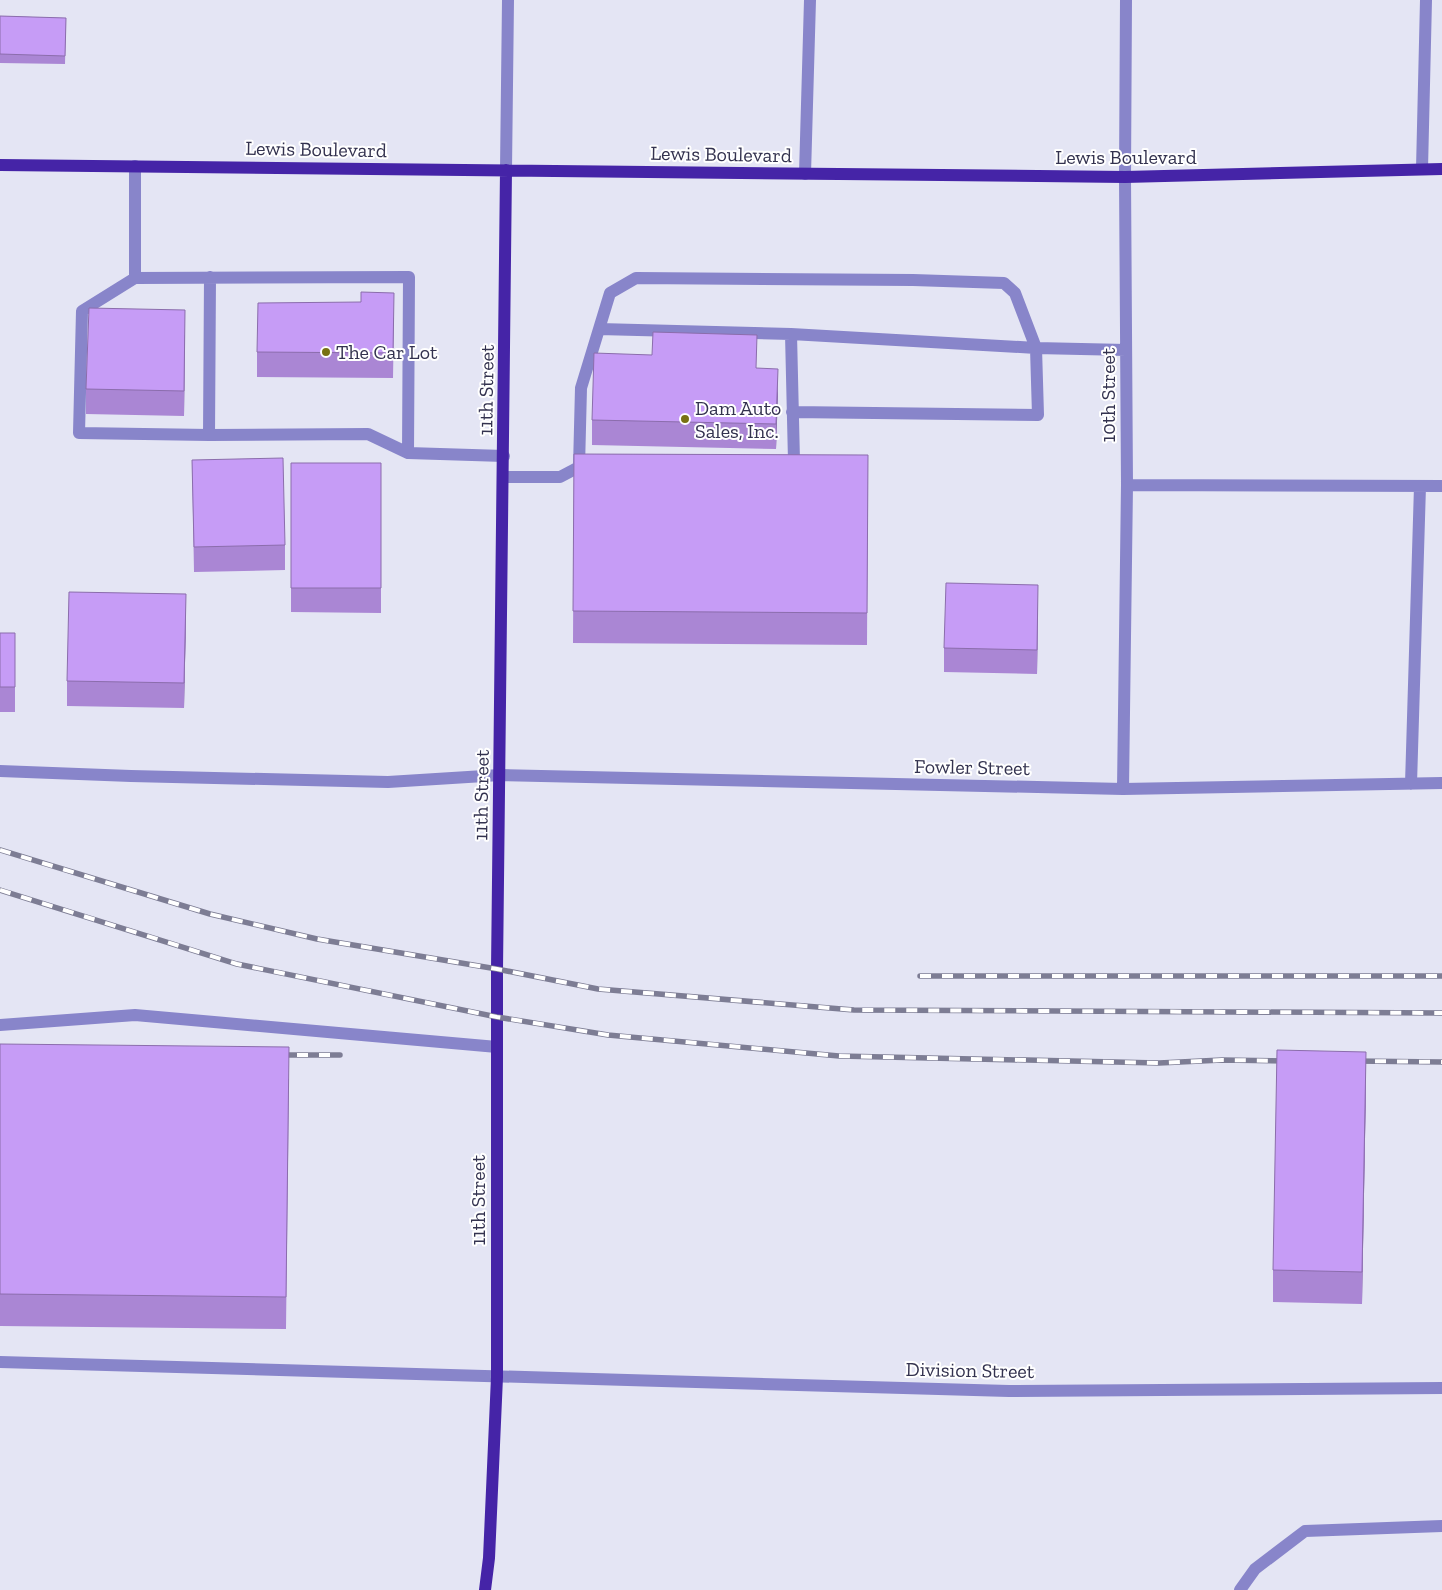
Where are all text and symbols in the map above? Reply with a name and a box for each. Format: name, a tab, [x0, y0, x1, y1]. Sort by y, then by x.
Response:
street label: Lewis Boulevard	[245, 136, 387, 162]
street label: Lewis Boulevard	[650, 141, 792, 167]
street label: Lewis Boulevard	[1055, 145, 1197, 169]
place label: The Car Lot	[336, 340, 438, 364]
street label: 11th Street	[473, 344, 499, 436]
marker: The Car Lot	[320, 346, 332, 358]
street label: 10th Street	[1096, 347, 1120, 442]
place label: Dam Auto Sales, Inc.	[695, 396, 781, 443]
marker: Dam Auto Sales, Inc.	[679, 413, 691, 425]
street label: 11th Street	[468, 749, 494, 841]
street label: Fowler Street	[914, 754, 1031, 780]
street label: 11th Street	[466, 1154, 490, 1246]
street label: Division Street	[906, 1357, 1035, 1383]

